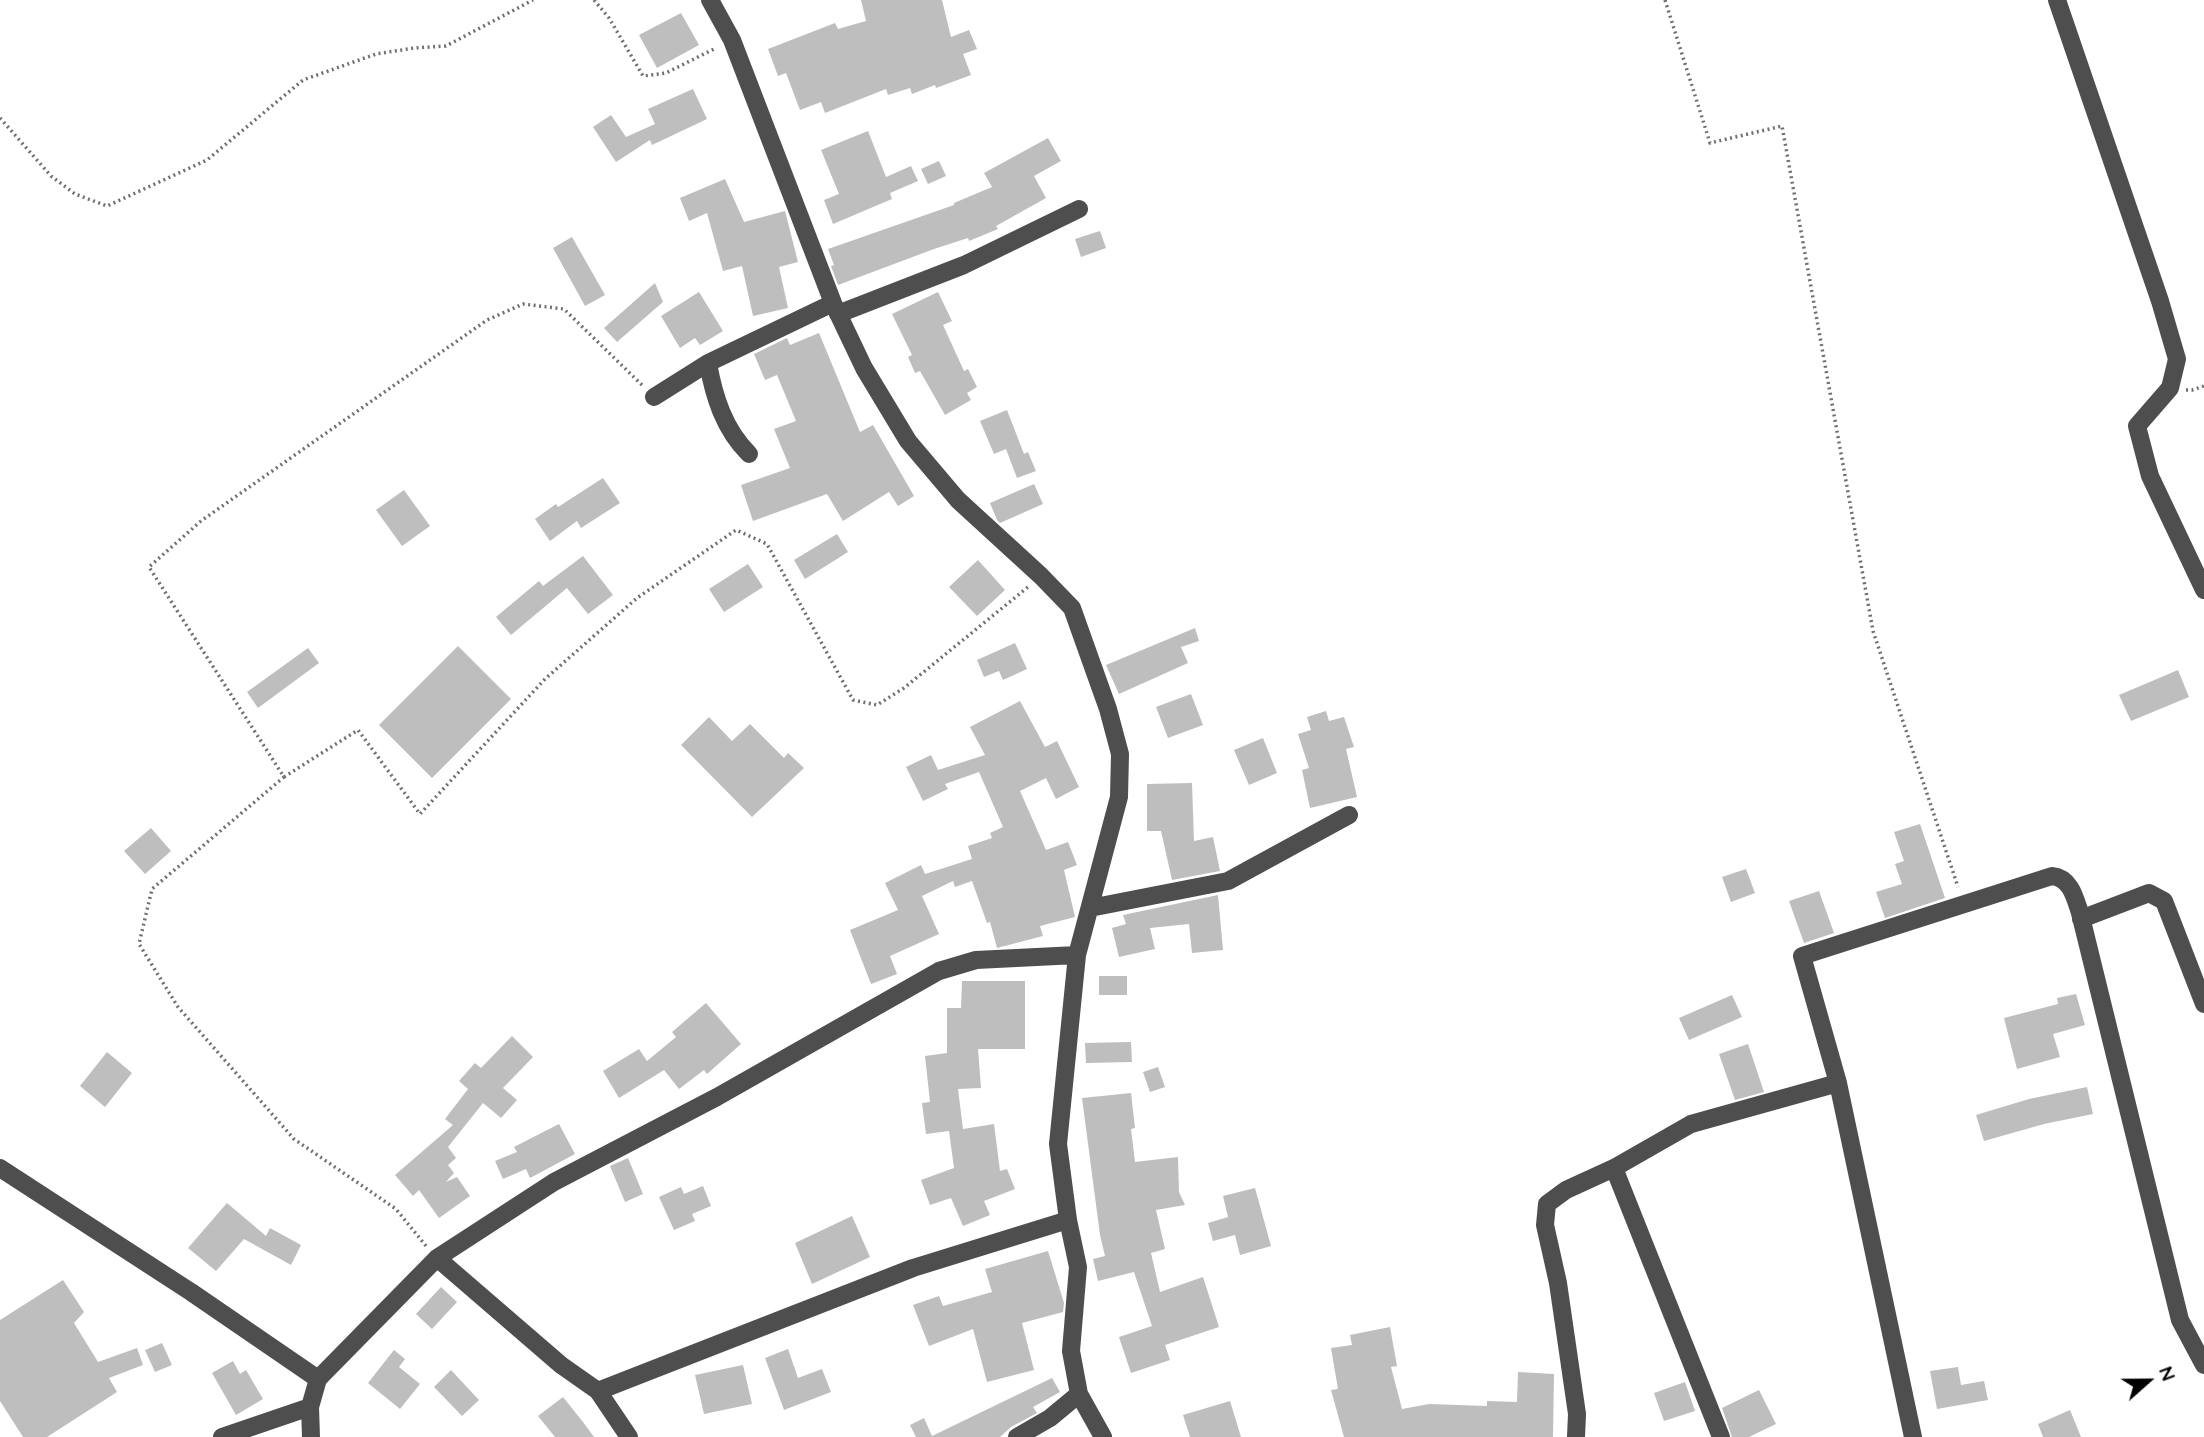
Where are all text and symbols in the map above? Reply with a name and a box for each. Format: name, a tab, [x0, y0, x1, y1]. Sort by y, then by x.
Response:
north arrow	[2113, 1346, 2183, 1416]
text: N	[2154, 1363, 2181, 1384]

